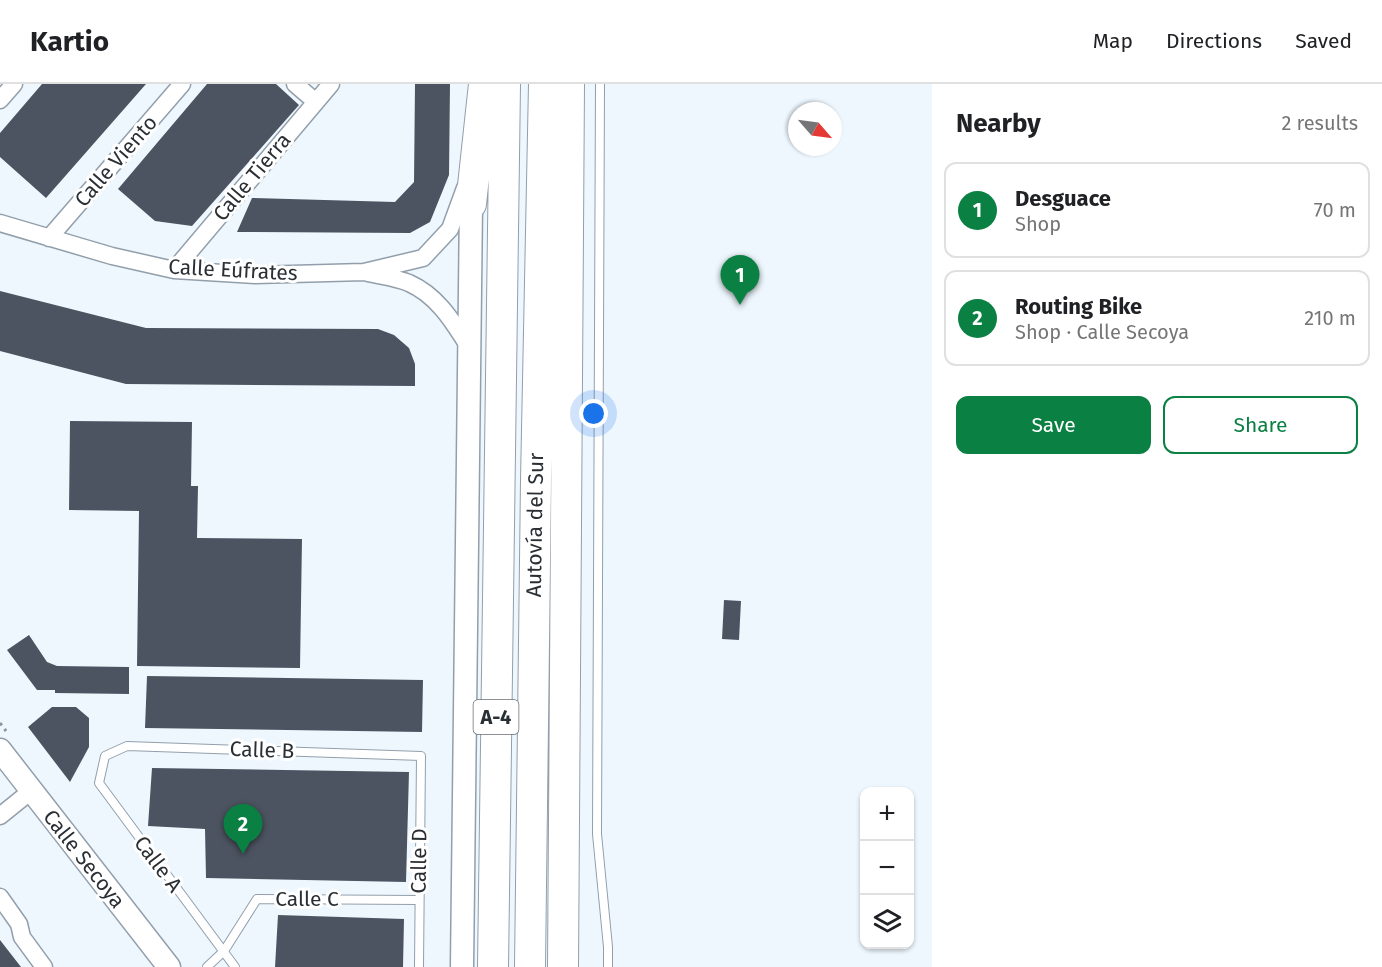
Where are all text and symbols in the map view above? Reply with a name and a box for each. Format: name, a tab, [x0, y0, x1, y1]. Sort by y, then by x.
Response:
text: Kartio	[30, 25, 109, 58]
text: Map	[1093, 28, 1133, 54]
text: Directions	[1166, 28, 1262, 54]
text: Saved	[1295, 28, 1352, 54]
north arrow	[788, 102, 842, 156]
text: Nearby	[956, 108, 1041, 139]
street label: Calle Viento	[69, 110, 163, 212]
text: 2 results	[1281, 111, 1358, 135]
street label: Calle Tierra	[208, 128, 296, 226]
text: Desguace	[1015, 185, 1111, 212]
text: 1	[973, 198, 982, 222]
text: 70 m	[1314, 198, 1356, 222]
text: Shop	[1015, 212, 1061, 236]
street label: Calle Eúfrates	[168, 254, 299, 286]
pin: 1	[720, 256, 760, 305]
text: Routing Bike	[1015, 293, 1142, 320]
text: 2	[972, 306, 983, 330]
text: 210 m	[1304, 306, 1356, 330]
text: Shop · Calle Secoya	[1015, 320, 1189, 344]
button: Save	[956, 396, 1151, 454]
button: Share	[1163, 396, 1358, 454]
your location	[579, 399, 608, 428]
street label: Autovía del Sur	[521, 453, 549, 597]
road number: A-4	[474, 700, 518, 734]
street label: Calle B	[229, 736, 295, 764]
map controls	[860, 787, 914, 949]
button: +	[860, 787, 914, 841]
street label: Calle Secoya	[37, 804, 131, 914]
pin: 2	[224, 804, 262, 854]
street label: Calle D	[405, 828, 433, 894]
street label: Calle A	[128, 831, 188, 897]
button: −	[860, 841, 914, 895]
street label: Calle C	[275, 886, 339, 912]
button: layers	[860, 895, 914, 949]

